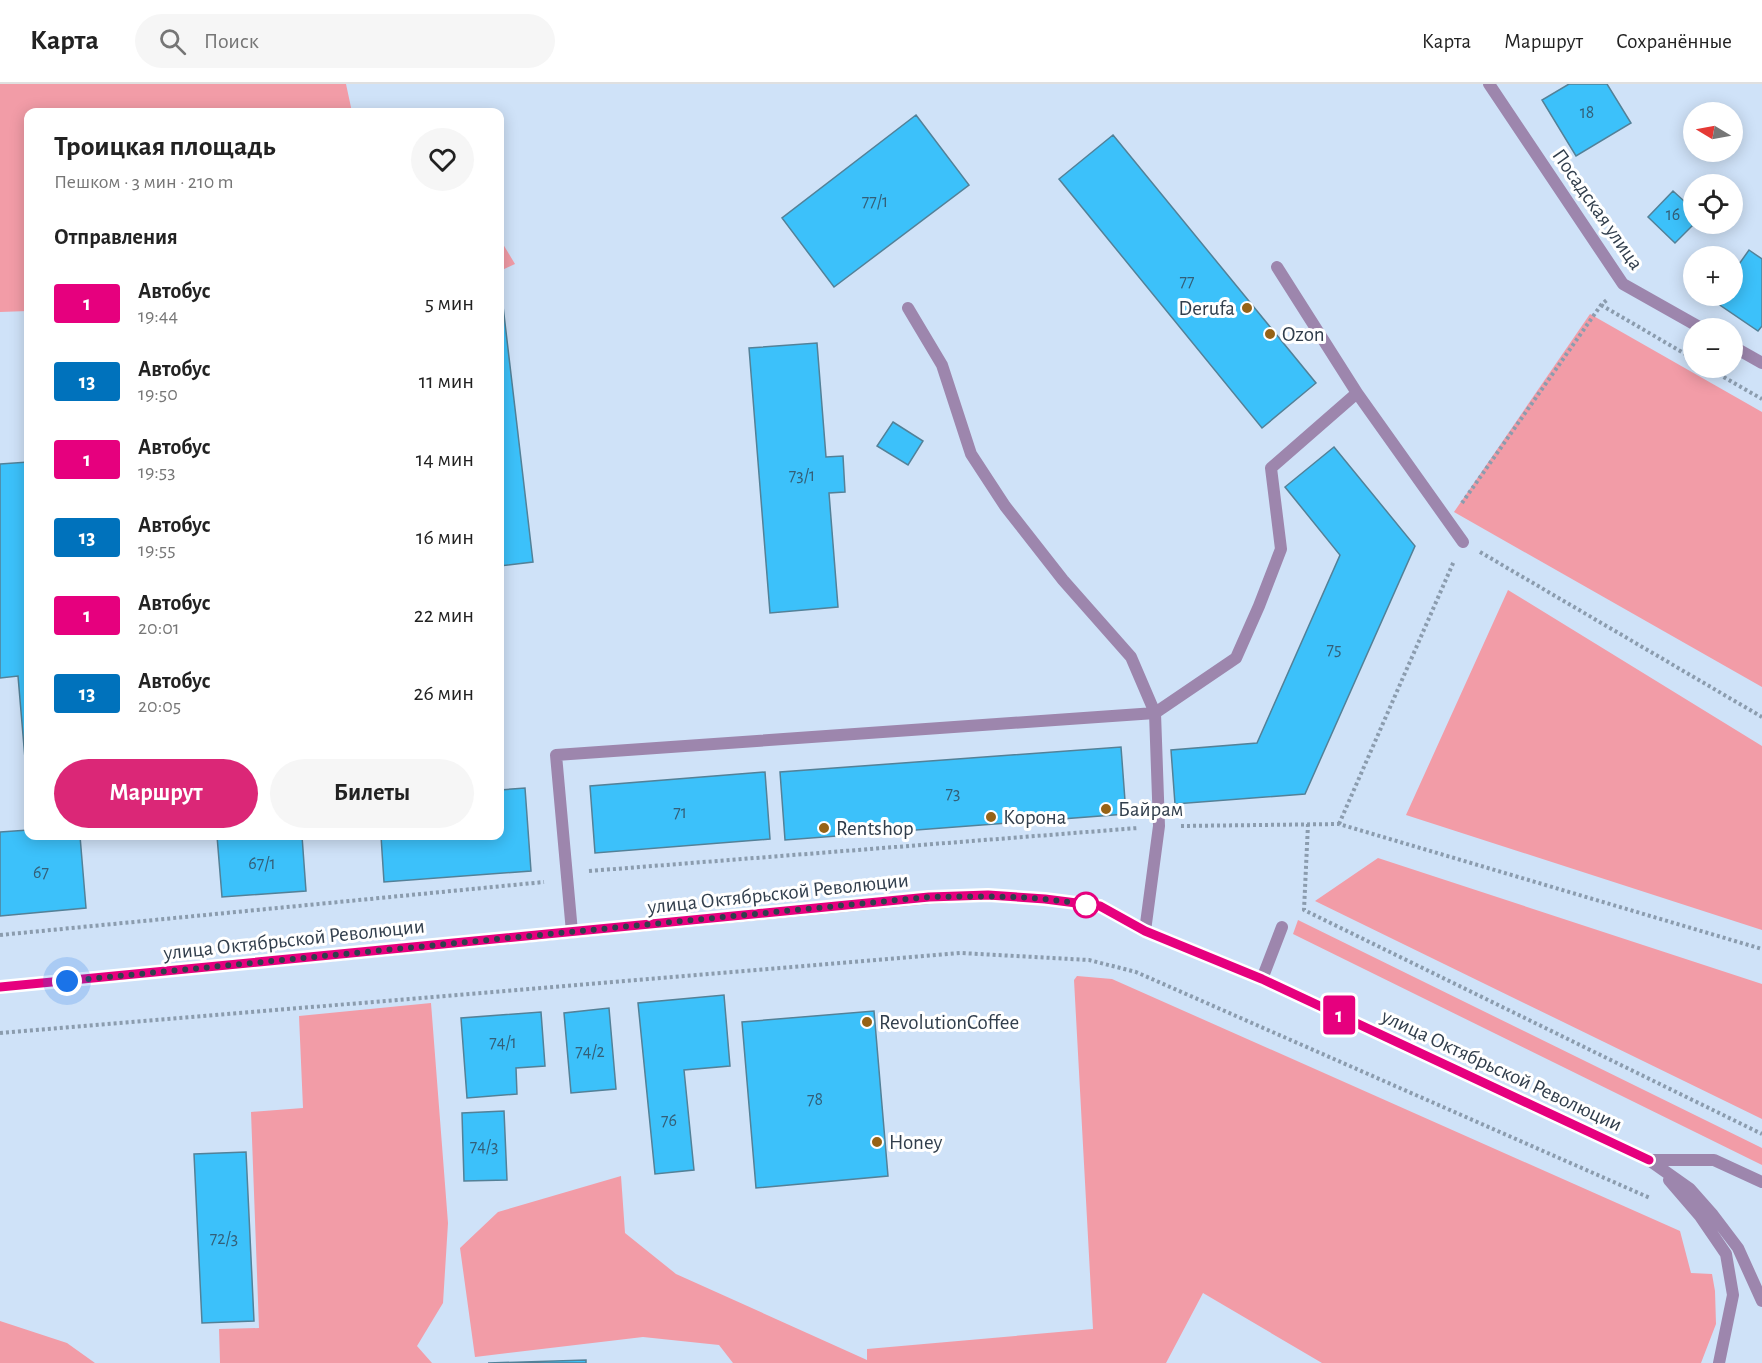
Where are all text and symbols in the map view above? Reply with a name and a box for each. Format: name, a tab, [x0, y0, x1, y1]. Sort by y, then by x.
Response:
search box	[135, 14, 555, 68]
icon: search	[156, 25, 189, 58]
text: Карта	[30, 27, 99, 55]
text: Поиск	[204, 30, 259, 52]
text: Карта	[1422, 31, 1471, 52]
text: Маршрут	[1504, 31, 1583, 52]
text: Сохранённые	[1616, 31, 1732, 52]
north arrow	[1683, 102, 1743, 162]
map controls	[1683, 102, 1743, 378]
house number: 18	[1580, 104, 1594, 122]
button: heart	[411, 128, 474, 191]
text: Троицкая площадь	[54, 133, 275, 161]
street label: Посадская улица	[1548, 145, 1647, 274]
text: Пешком · 3 мин · 210 m	[54, 172, 234, 192]
button: locate	[1683, 174, 1743, 234]
house number: 77/1	[862, 193, 888, 211]
house number: 16	[1666, 206, 1680, 224]
text: Отправления	[54, 226, 178, 248]
button: +	[1683, 246, 1743, 306]
house number: 77	[1179, 273, 1195, 291]
text: Автобус	[138, 280, 211, 302]
text: 5 мин	[425, 292, 474, 314]
text: 1	[83, 293, 91, 314]
place label: Derufa	[1179, 298, 1235, 319]
marker: Derufa	[1240, 301, 1254, 315]
text: 19:44	[138, 306, 178, 326]
button: −	[1683, 318, 1743, 378]
place label: Ozon	[1282, 324, 1325, 345]
marker: Ozon	[1263, 327, 1277, 341]
text: Автобус	[138, 358, 211, 380]
text: 11 мин	[419, 370, 474, 392]
text: 13	[79, 371, 95, 392]
text: 19:50	[138, 384, 178, 404]
text: Автобус	[138, 436, 211, 458]
text: 14 мин	[416, 448, 474, 470]
text: 1	[83, 449, 91, 470]
text: 19:53	[138, 462, 175, 482]
house number: 73/1	[789, 467, 815, 485]
text: Автобус	[138, 514, 211, 536]
text: 16 мин	[416, 526, 474, 548]
text: 13	[79, 527, 95, 548]
text: 19:55	[138, 540, 176, 560]
text: Автобус	[138, 592, 211, 614]
text: 22 мин	[414, 604, 474, 626]
text: 1	[83, 605, 91, 626]
text: 20:01	[138, 618, 180, 638]
house number: 75	[1326, 641, 1342, 659]
text: Автобус	[138, 670, 211, 692]
text: 26 мин	[413, 682, 474, 704]
text: 13	[79, 683, 95, 704]
text: 20:05	[138, 696, 181, 716]
button: Маршрут	[54, 759, 258, 828]
button: Билеты	[270, 759, 474, 828]
house number: 73	[946, 785, 960, 803]
place label: Байрам	[1118, 799, 1184, 820]
marker: Байрам	[1099, 802, 1113, 816]
house number: 71	[673, 804, 687, 822]
place label: Корона	[1003, 807, 1067, 828]
marker: Корона	[984, 810, 998, 824]
place label: Rentshop	[836, 818, 914, 839]
marker: Rentshop	[817, 821, 831, 835]
house number: 67/1	[248, 855, 276, 873]
house number: 67	[33, 864, 49, 882]
street label: улица Октябрьской Революции	[645, 869, 910, 918]
unlabelled marker	[1073, 892, 1099, 918]
street label: улица Октябрьской Революции	[161, 915, 426, 964]
your location	[52, 966, 82, 996]
line badge: 1	[1320, 996, 1358, 1034]
text: 1	[1335, 1005, 1343, 1026]
street label: улица Октябрьской Революции	[1377, 1005, 1625, 1135]
place label: RevolutionCoffee	[879, 1012, 1019, 1033]
marker: RevolutionCoffee	[860, 1015, 874, 1029]
house number: 74/1	[489, 1034, 517, 1052]
house number: 74/2	[575, 1043, 605, 1061]
house number: 78	[807, 1091, 823, 1109]
house number: 76	[661, 1112, 677, 1130]
place label: Honey	[889, 1132, 943, 1153]
marker: Honey	[870, 1135, 884, 1149]
house number: 74/3	[470, 1138, 498, 1156]
house number: 72/3	[210, 1230, 238, 1248]

